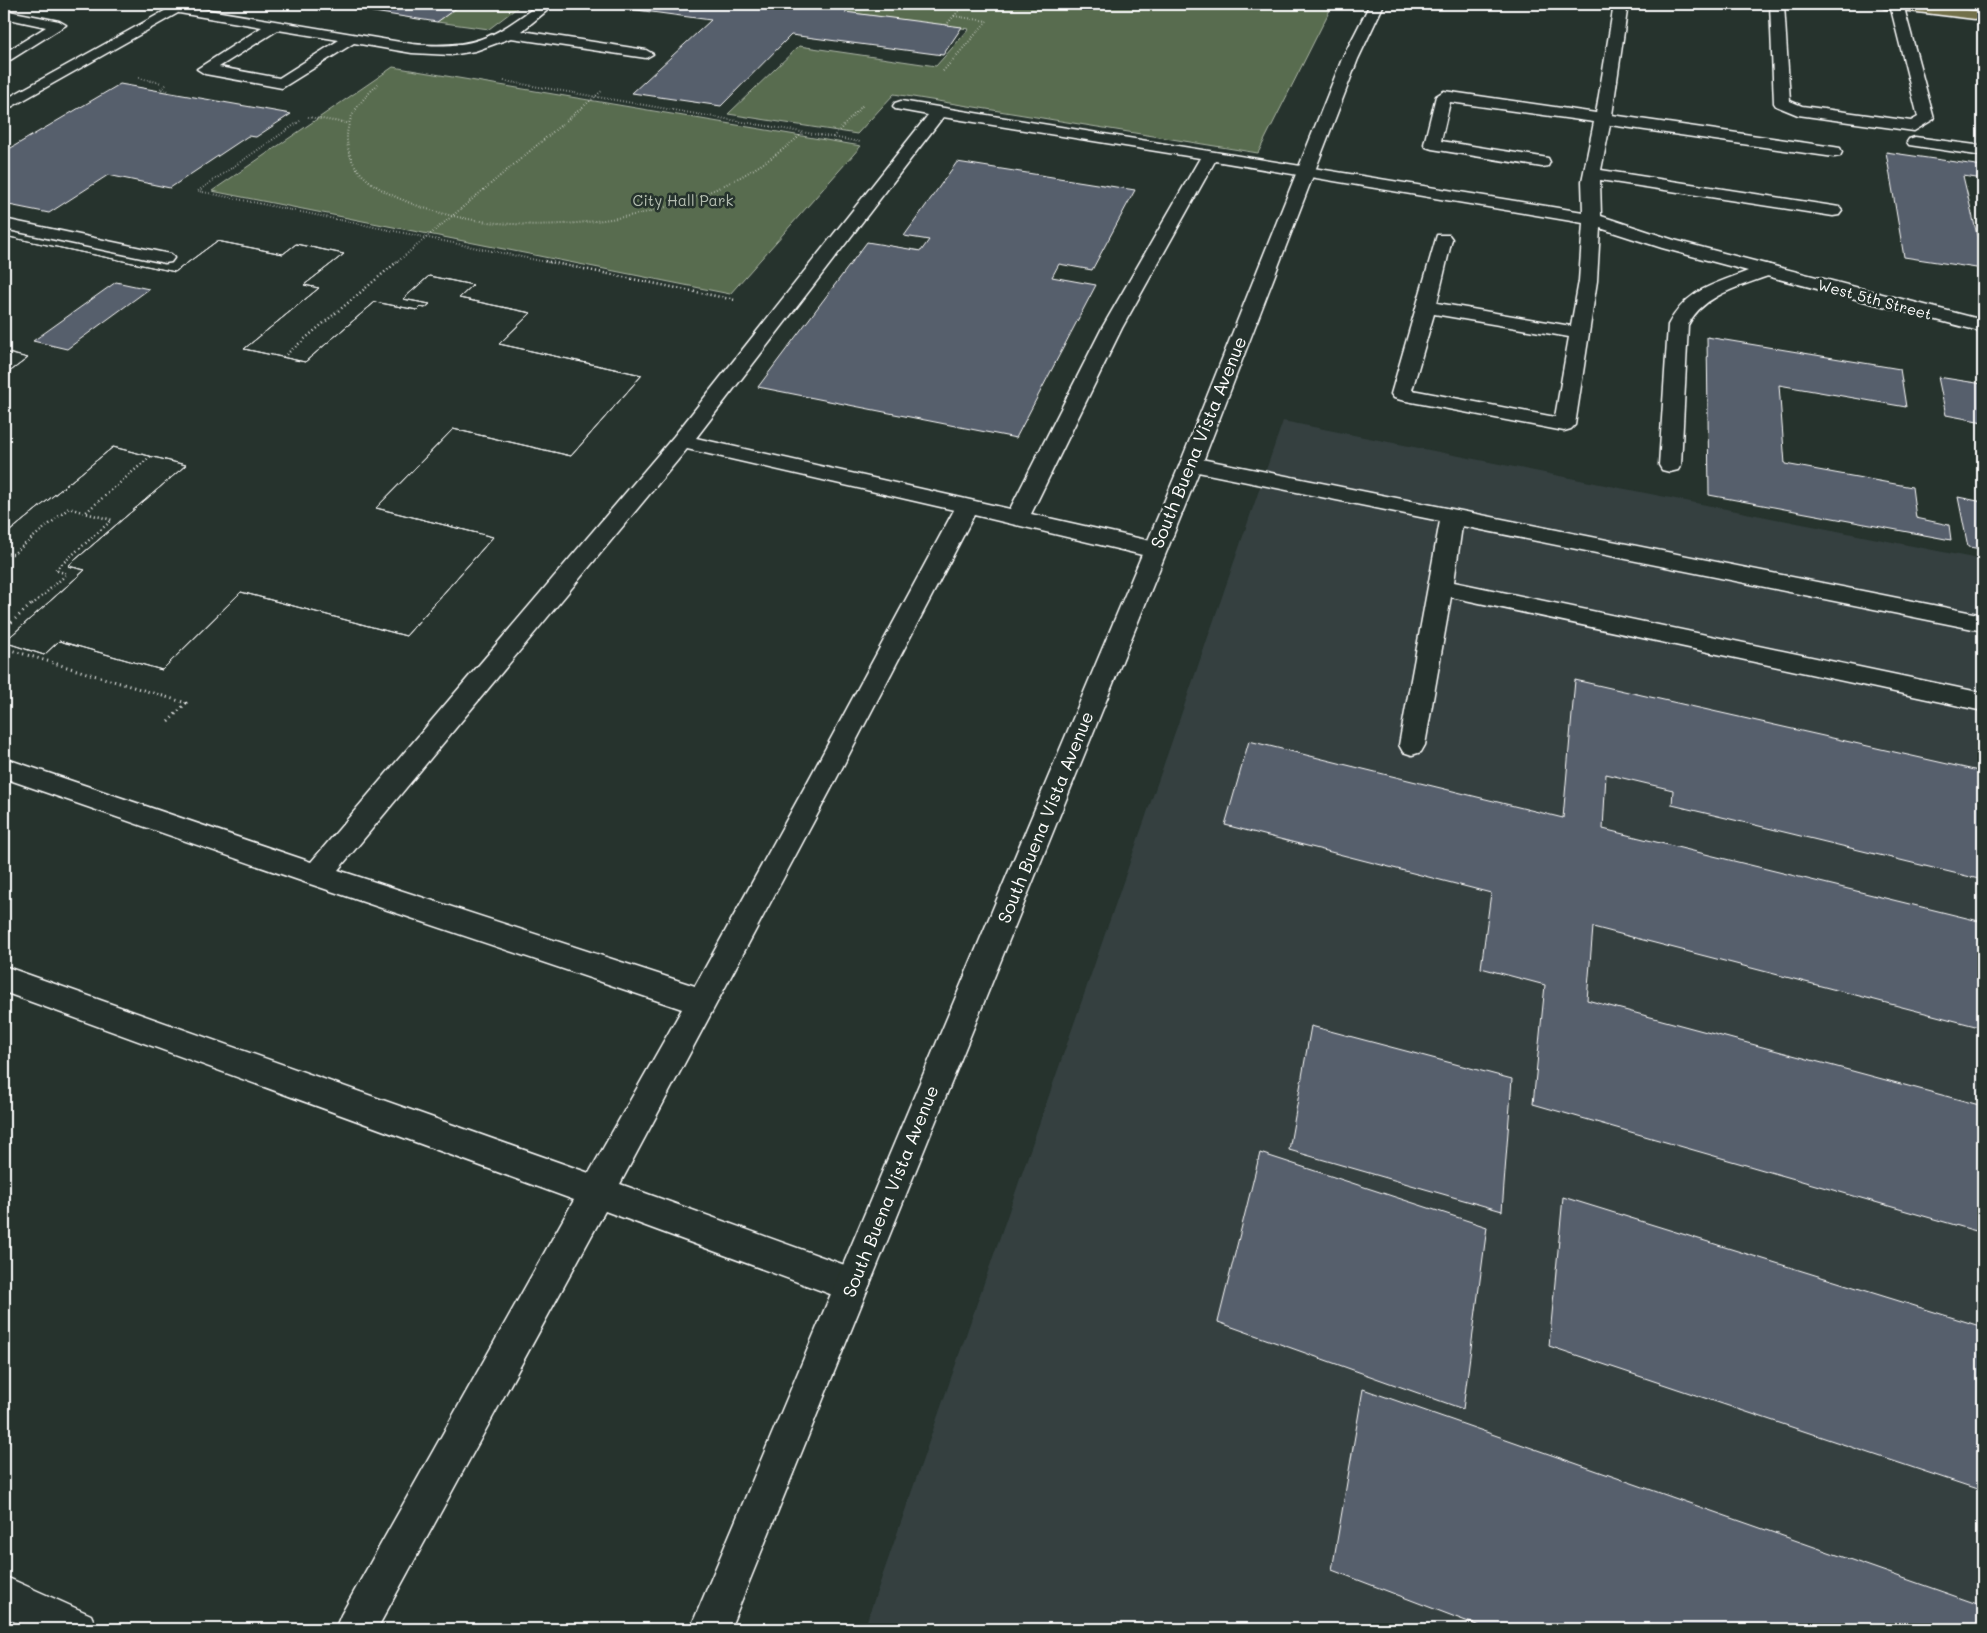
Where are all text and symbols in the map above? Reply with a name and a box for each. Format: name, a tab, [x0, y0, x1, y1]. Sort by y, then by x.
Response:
park label: City Hall Park	[633, 190, 733, 210]
street label: West 5th Street	[1816, 274, 1934, 324]
street label: South Buena Vista Avenue	[1144, 332, 1252, 552]
street label: South Buena Vista Avenue	[991, 707, 1099, 927]
street label: South Buena Vista Avenue	[836, 1081, 944, 1301]

